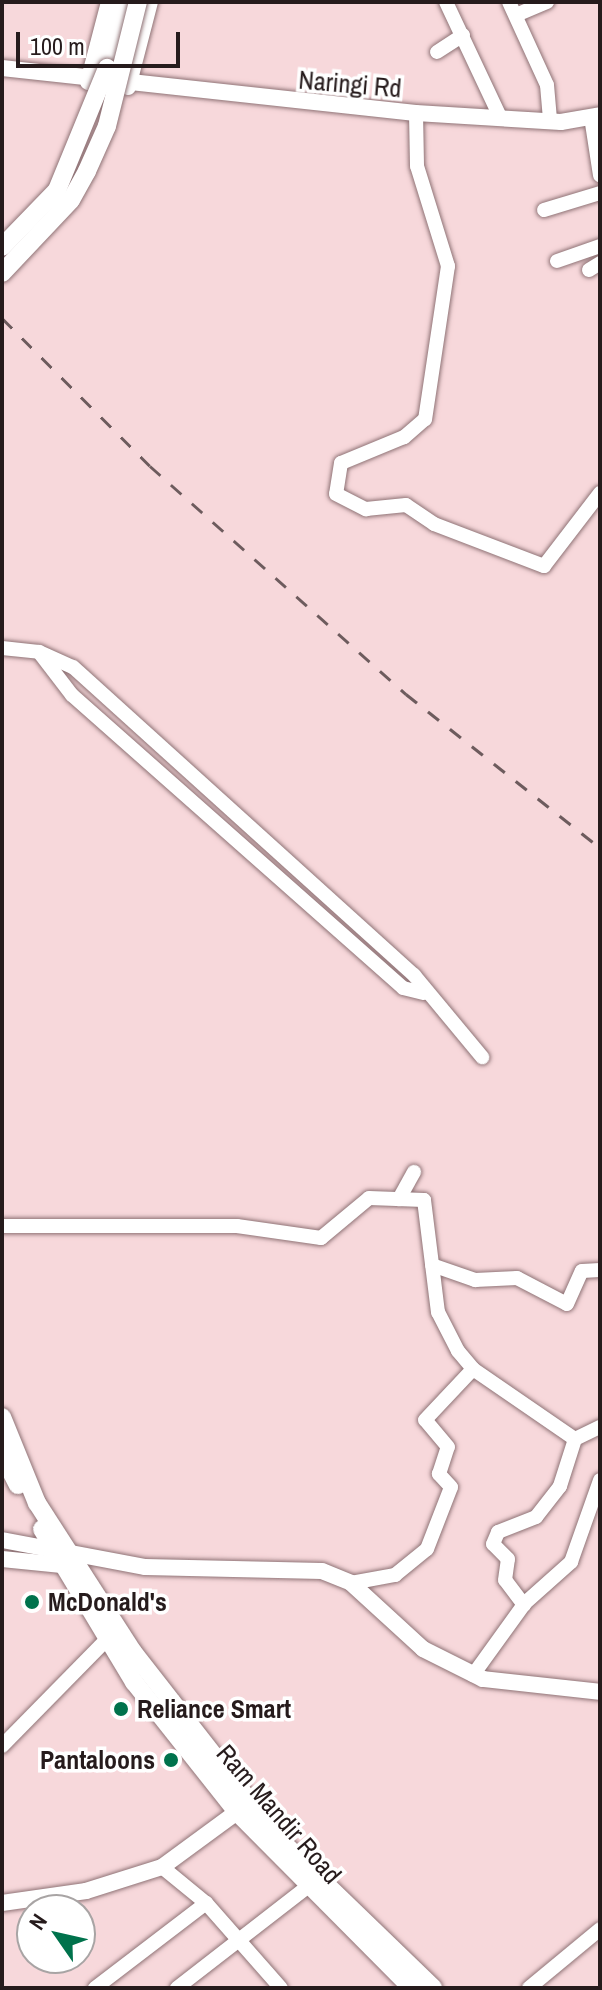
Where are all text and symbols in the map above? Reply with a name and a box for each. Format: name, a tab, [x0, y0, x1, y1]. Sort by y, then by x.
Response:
scale bar	[20, 16, 184, 66]
text: 100 m	[30, 30, 85, 62]
street label: Naringi Rd	[297, 64, 403, 104]
place label: McDonald's	[48, 1586, 167, 1618]
marker: McDonald's	[23, 1593, 41, 1611]
place label: Reliance Smart	[137, 1693, 291, 1725]
marker: Reliance Smart	[112, 1700, 130, 1718]
street label: Ram Mandir Road	[210, 1738, 348, 1890]
place label: Pantaloons	[40, 1744, 155, 1776]
marker: Pantaloons	[162, 1751, 180, 1769]
north arrow	[16, 1894, 96, 1974]
text: N	[22, 1908, 54, 1935]

